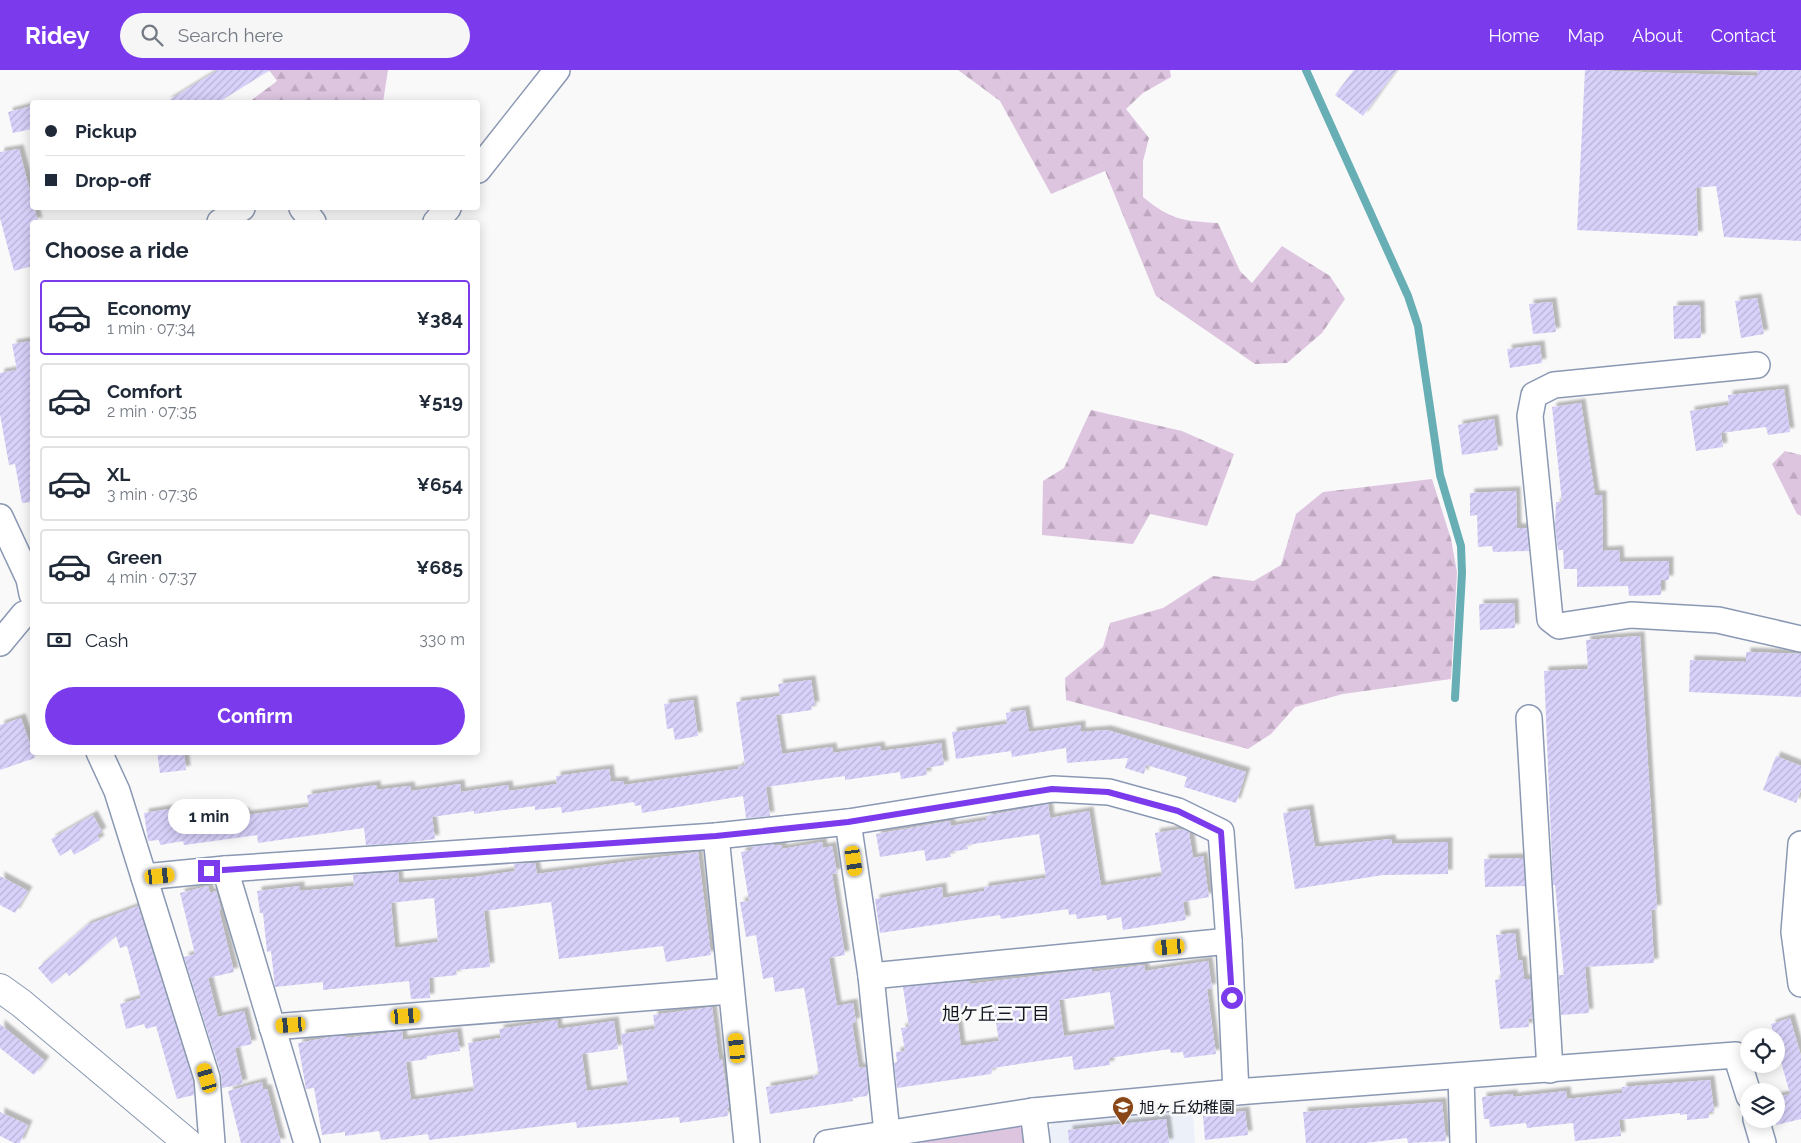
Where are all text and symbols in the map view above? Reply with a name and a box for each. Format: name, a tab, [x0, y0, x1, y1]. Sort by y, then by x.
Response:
search box	[120, 13, 470, 58]
text: Ridey	[25, 21, 90, 50]
icon: search	[138, 21, 166, 49]
text: Search here	[178, 24, 283, 46]
text: Home	[1488, 25, 1539, 46]
text: Map	[1567, 25, 1604, 46]
text: About	[1632, 25, 1683, 46]
text: Contact	[1711, 25, 1776, 46]
text: Pickup	[75, 120, 137, 142]
text: Drop-off	[75, 169, 151, 191]
text: Choose a ride	[45, 237, 189, 263]
icon: car	[47, 295, 92, 340]
text: Economy	[107, 297, 191, 319]
text: ¥384	[417, 307, 463, 329]
text: 1 min · 07:34	[107, 319, 195, 338]
icon: car	[47, 378, 92, 423]
text: Comfort	[107, 380, 182, 402]
text: ¥519	[418, 390, 463, 412]
text: 2 min · 07:35	[107, 402, 197, 421]
icon: car	[47, 461, 92, 506]
text: XL	[107, 463, 130, 485]
text: ¥654	[417, 473, 463, 495]
text: 3 min · 07:36	[107, 485, 198, 504]
icon: car	[47, 544, 92, 589]
text: Green	[107, 546, 162, 568]
text: ¥685	[416, 556, 463, 578]
text: 4 min · 07:37	[107, 568, 197, 587]
icon: cash	[45, 626, 73, 654]
text: Cash	[85, 629, 129, 651]
text: 330 m	[419, 630, 465, 649]
button: Confirm	[45, 687, 465, 745]
callout: 1 min	[168, 798, 250, 834]
text: 1 min	[189, 807, 229, 826]
car	[844, 845, 863, 877]
route end	[198, 860, 220, 882]
car	[144, 867, 175, 885]
car	[1154, 938, 1185, 956]
route start	[1221, 987, 1243, 1009]
district label: 旭ケ丘三丁目	[942, 1003, 1050, 1024]
car	[390, 1007, 421, 1025]
car	[275, 1016, 306, 1034]
map controls	[1740, 1028, 1785, 1128]
button: locate	[1740, 1028, 1785, 1073]
car	[727, 1032, 746, 1064]
car	[195, 1061, 218, 1095]
button: layers	[1740, 1083, 1785, 1128]
school or university icon: 旭ヶ丘幼稚園	[1111, 1095, 1135, 1126]
place label: 旭ヶ丘幼稚園	[1139, 1098, 1235, 1117]

